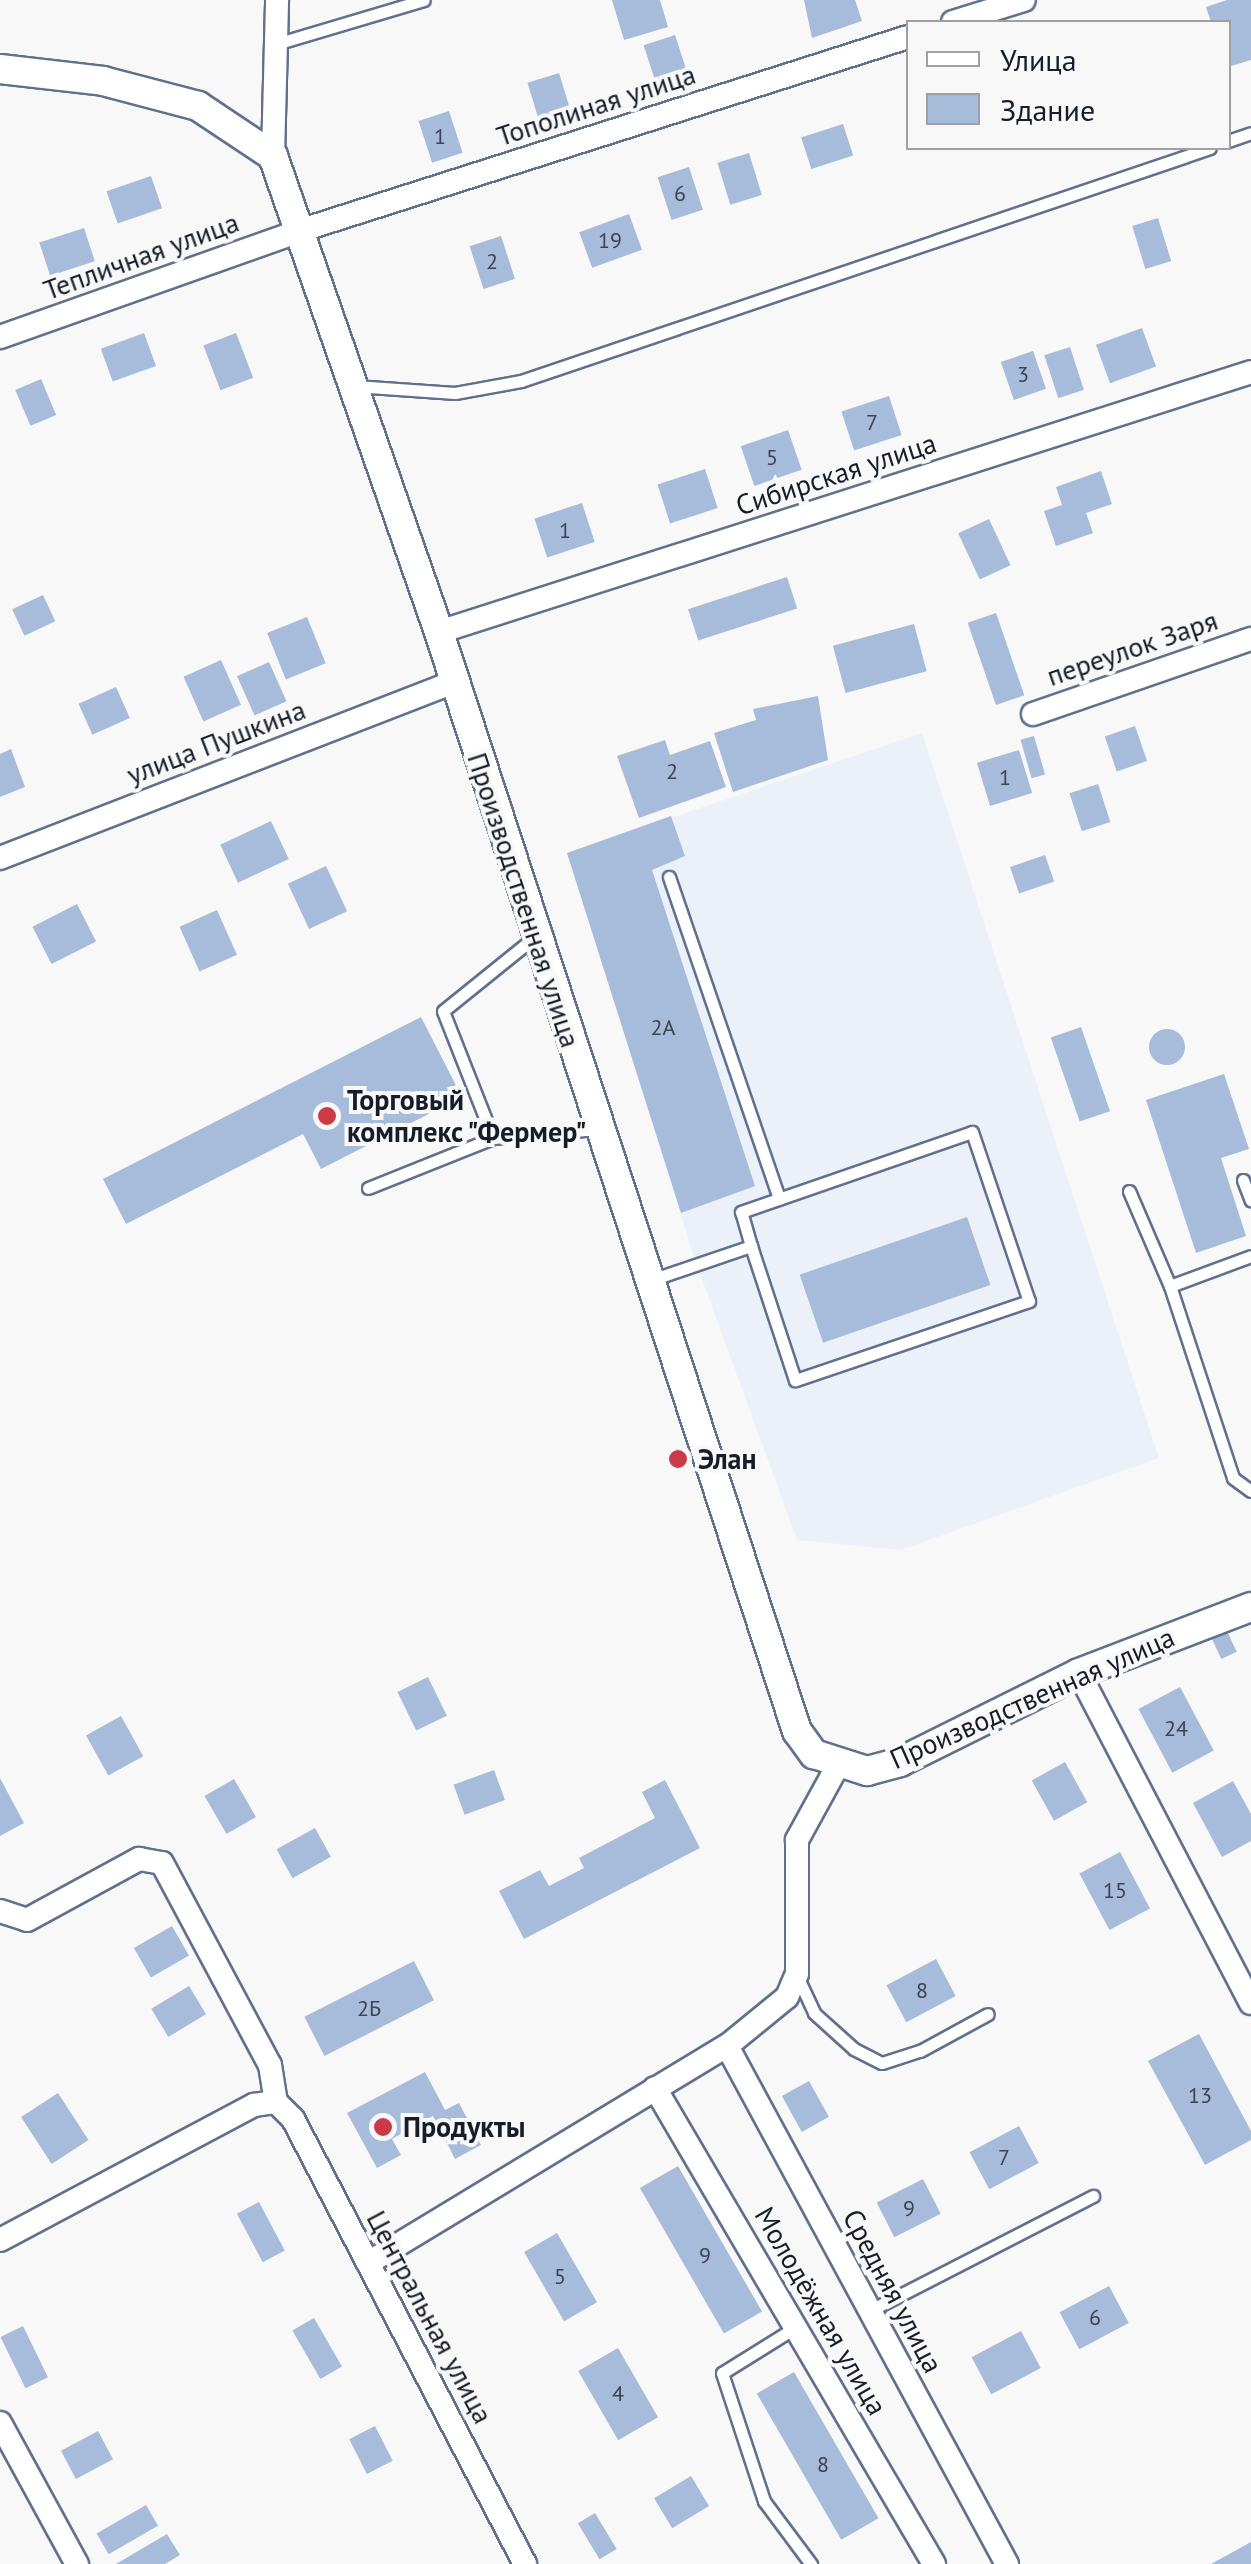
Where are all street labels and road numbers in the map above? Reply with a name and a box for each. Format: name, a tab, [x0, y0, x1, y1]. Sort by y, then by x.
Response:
street label: Тополиная улица	[492, 57, 700, 153]
street label: Тепличная улица	[39, 205, 243, 307]
street label: Сибирская улица	[732, 426, 940, 522]
street label: переулок Заря	[1042, 603, 1222, 693]
street label: улица Пушкина	[122, 693, 310, 791]
street label: Производственная улица	[460, 748, 588, 1052]
street label: Производственная улица	[885, 1620, 1179, 1776]
street label: Молодёжная улица	[748, 2201, 894, 2421]
street label: Средняя улица	[836, 2203, 950, 2379]
street label: Центральная улица	[360, 2205, 500, 2429]

